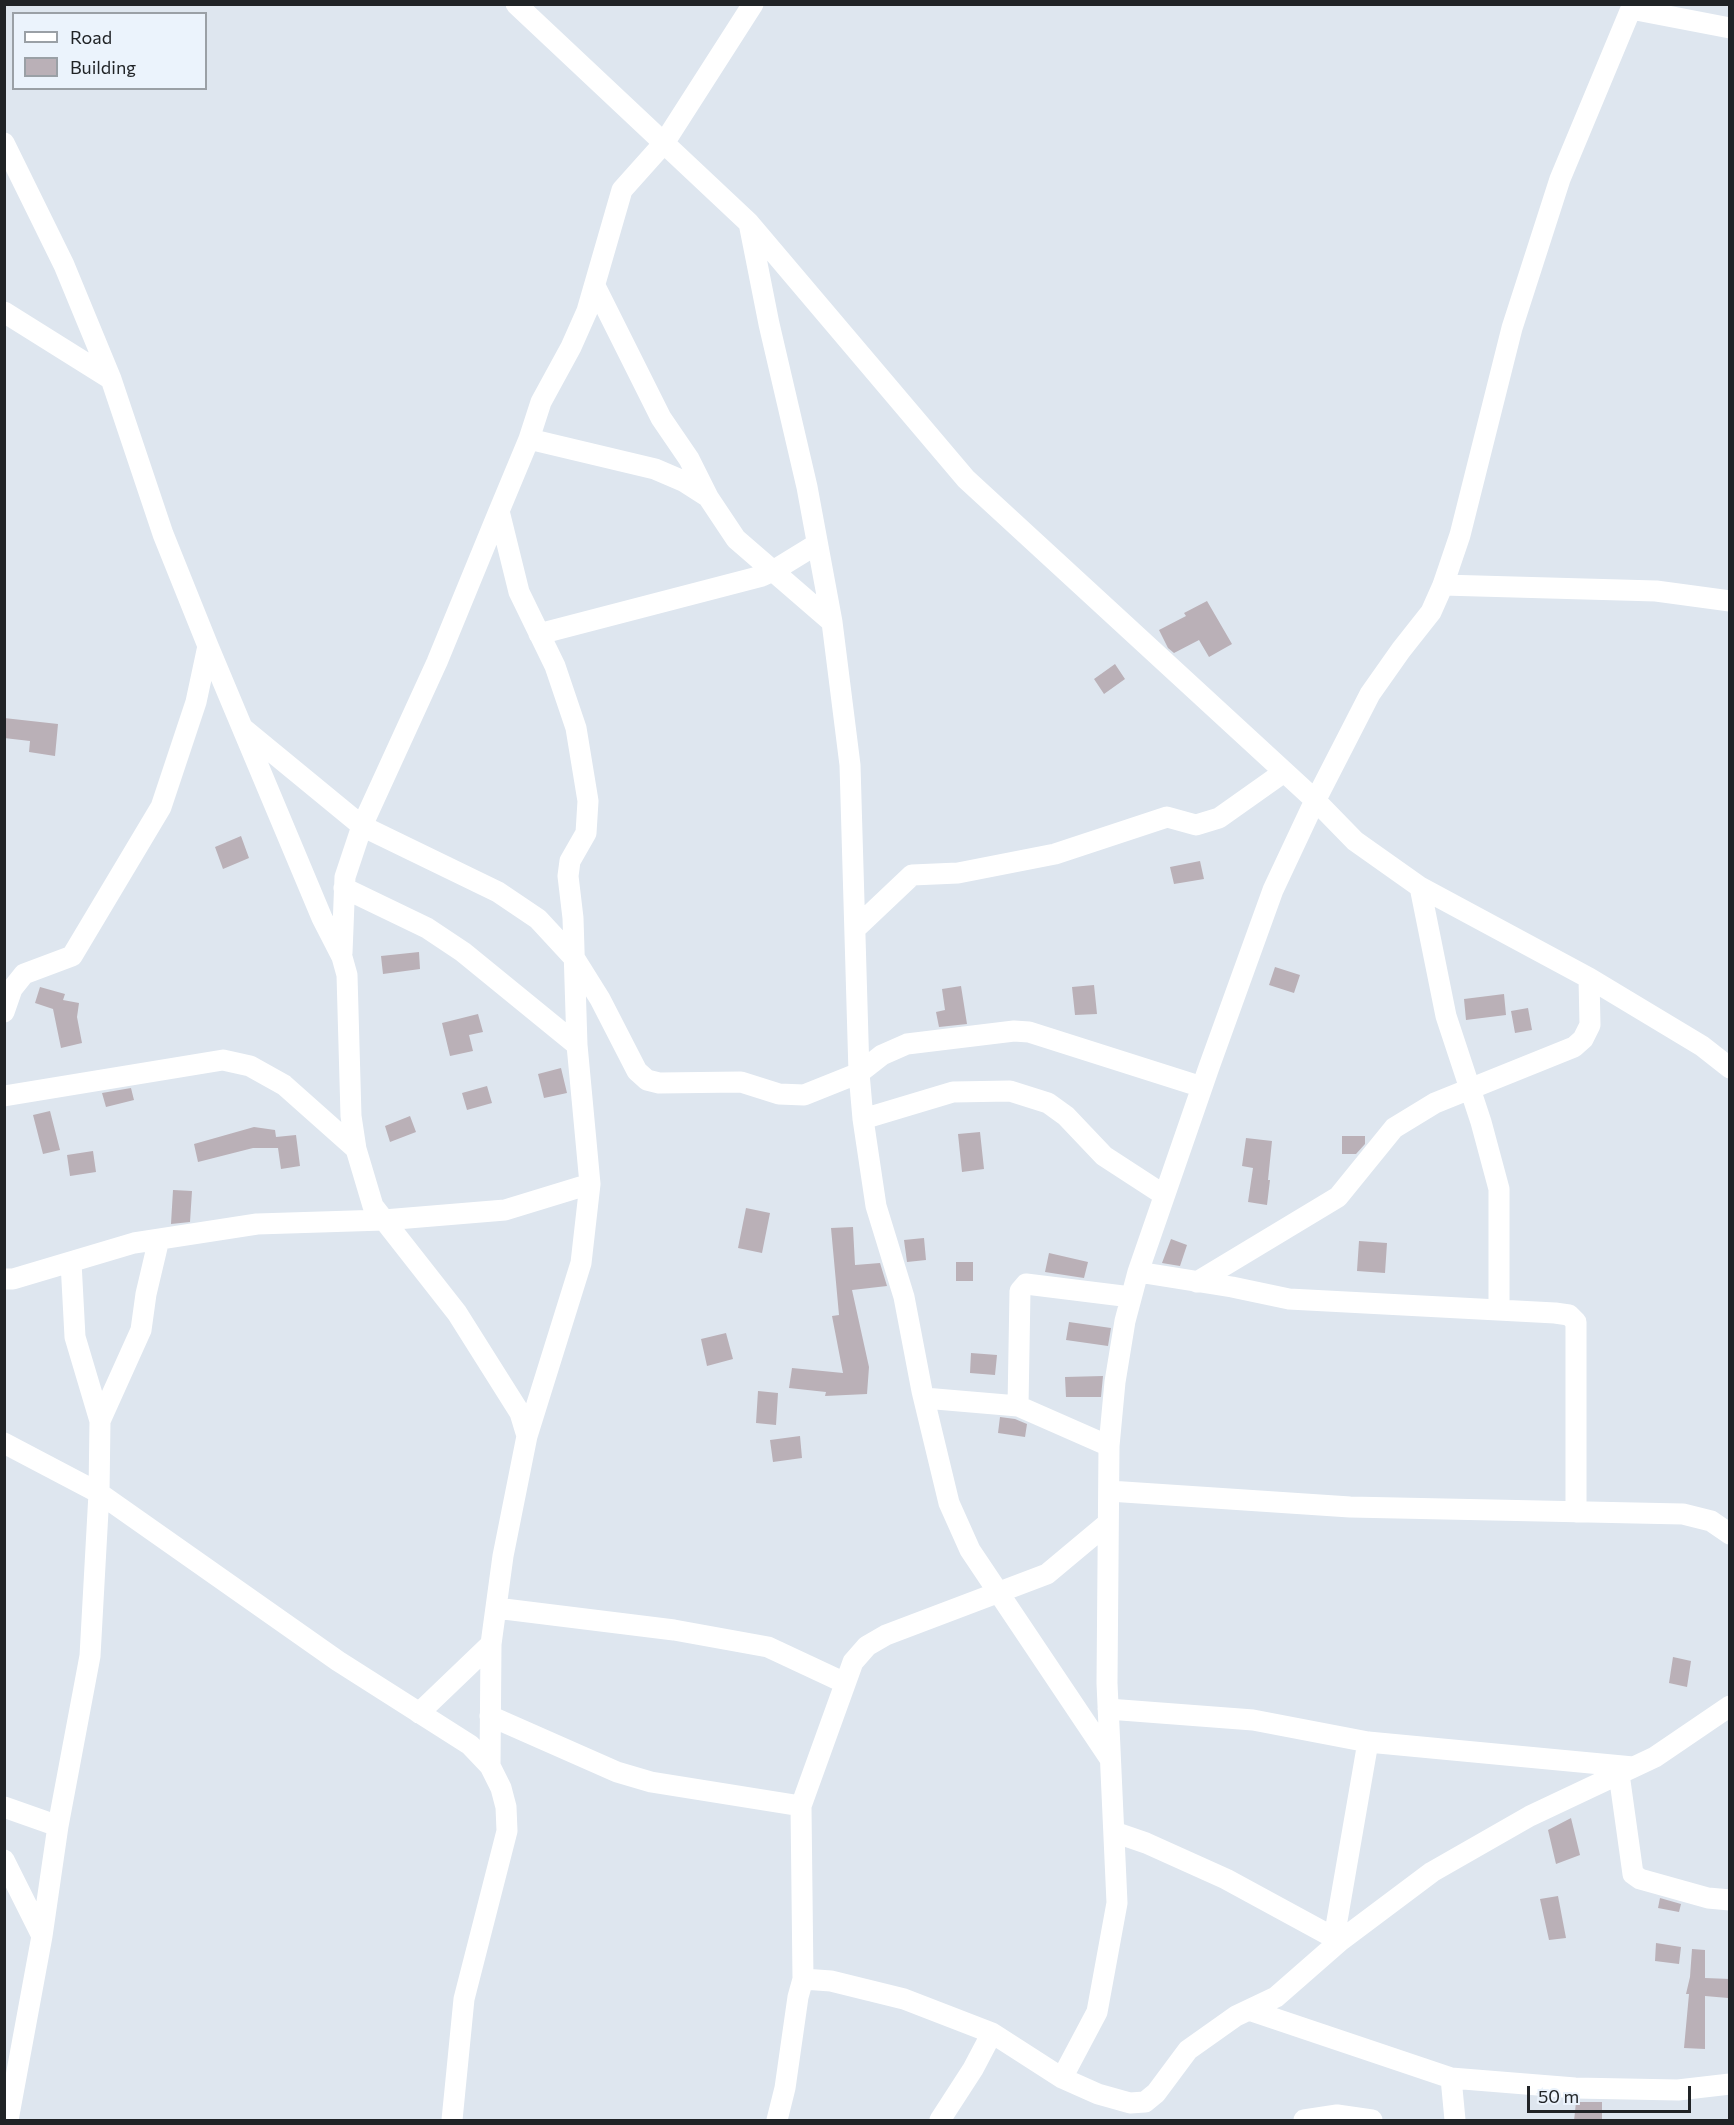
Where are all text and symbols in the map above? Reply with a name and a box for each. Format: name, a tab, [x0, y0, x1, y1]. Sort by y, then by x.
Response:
legend	[12, 12, 207, 90]
text: Road	[70, 26, 112, 48]
text: Building	[70, 56, 136, 78]
scale bar	[1530, 2074, 1694, 2112]
text: 50 m	[1538, 2085, 1579, 2107]

